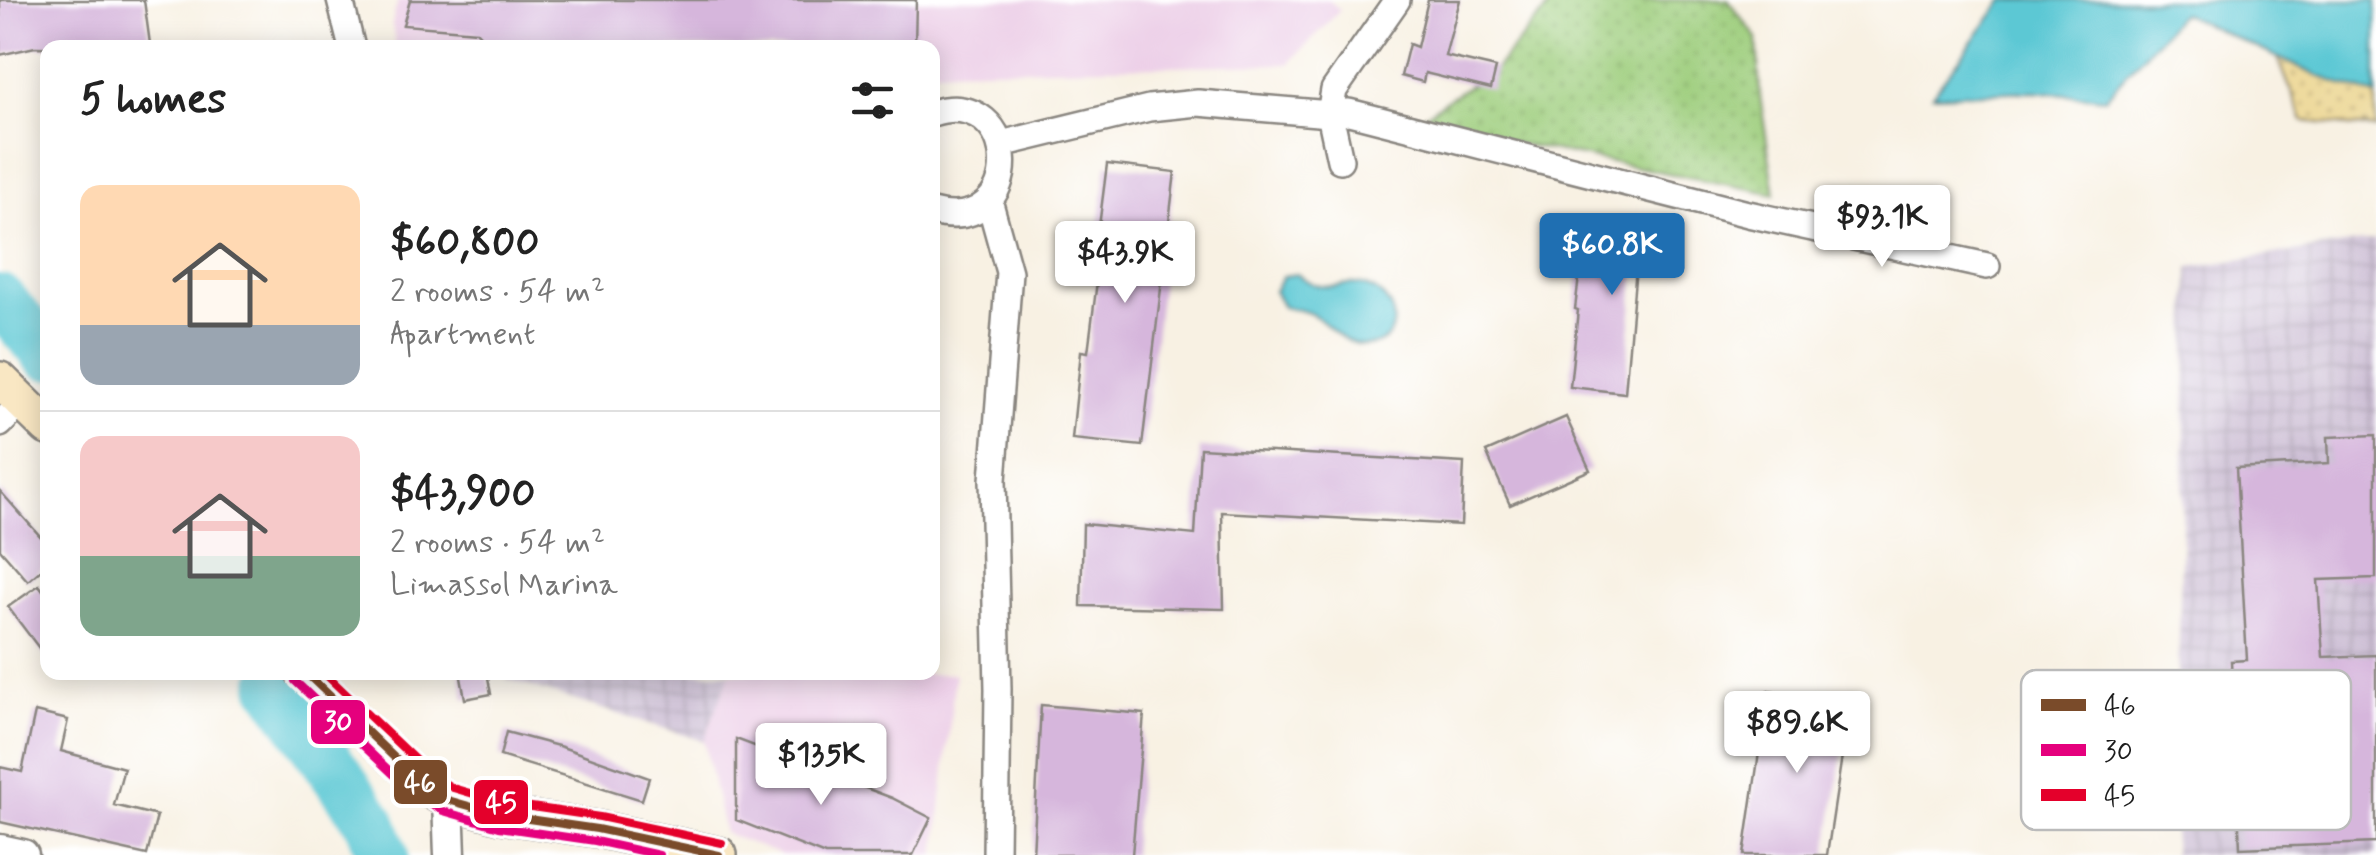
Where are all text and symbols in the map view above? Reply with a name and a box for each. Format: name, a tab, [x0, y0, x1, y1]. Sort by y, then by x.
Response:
text: 5 homes	[80, 73, 226, 128]
icon: filters	[845, 73, 900, 128]
pin: $93.1K	[1801, 185, 1963, 270]
text: $93.1K	[1836, 196, 1928, 238]
pin: $60.8K	[1531, 213, 1693, 298]
text: $60,800	[390, 216, 540, 271]
pin: $43.9K	[1044, 221, 1206, 306]
text: $60.8K	[1562, 224, 1662, 266]
icon: home	[160, 225, 280, 345]
text: $43.9K	[1077, 232, 1173, 274]
text: 2 rooms · 54 m²	[390, 271, 605, 313]
text: Apartment	[390, 313, 535, 355]
text: $43,900	[390, 467, 536, 522]
icon: home	[160, 476, 280, 596]
text: 2 rooms · 54 m²	[390, 522, 605, 564]
text: Limassol Marina	[390, 564, 618, 606]
legend	[2021, 670, 2351, 830]
text: 46	[2104, 689, 2136, 726]
pin: $89.6K	[1716, 691, 1878, 776]
line badge: 30	[309, 698, 367, 746]
text: $89.6K	[1746, 702, 1848, 744]
text: 30	[324, 705, 352, 742]
pin: $135K	[751, 723, 891, 808]
text: $135K	[777, 734, 865, 776]
text: 30	[2104, 734, 2133, 771]
line badge: 46	[392, 758, 449, 806]
text: 46	[404, 766, 436, 803]
line badge: 45	[472, 778, 530, 826]
text: 45	[2104, 779, 2135, 816]
text: 45	[485, 786, 517, 823]

